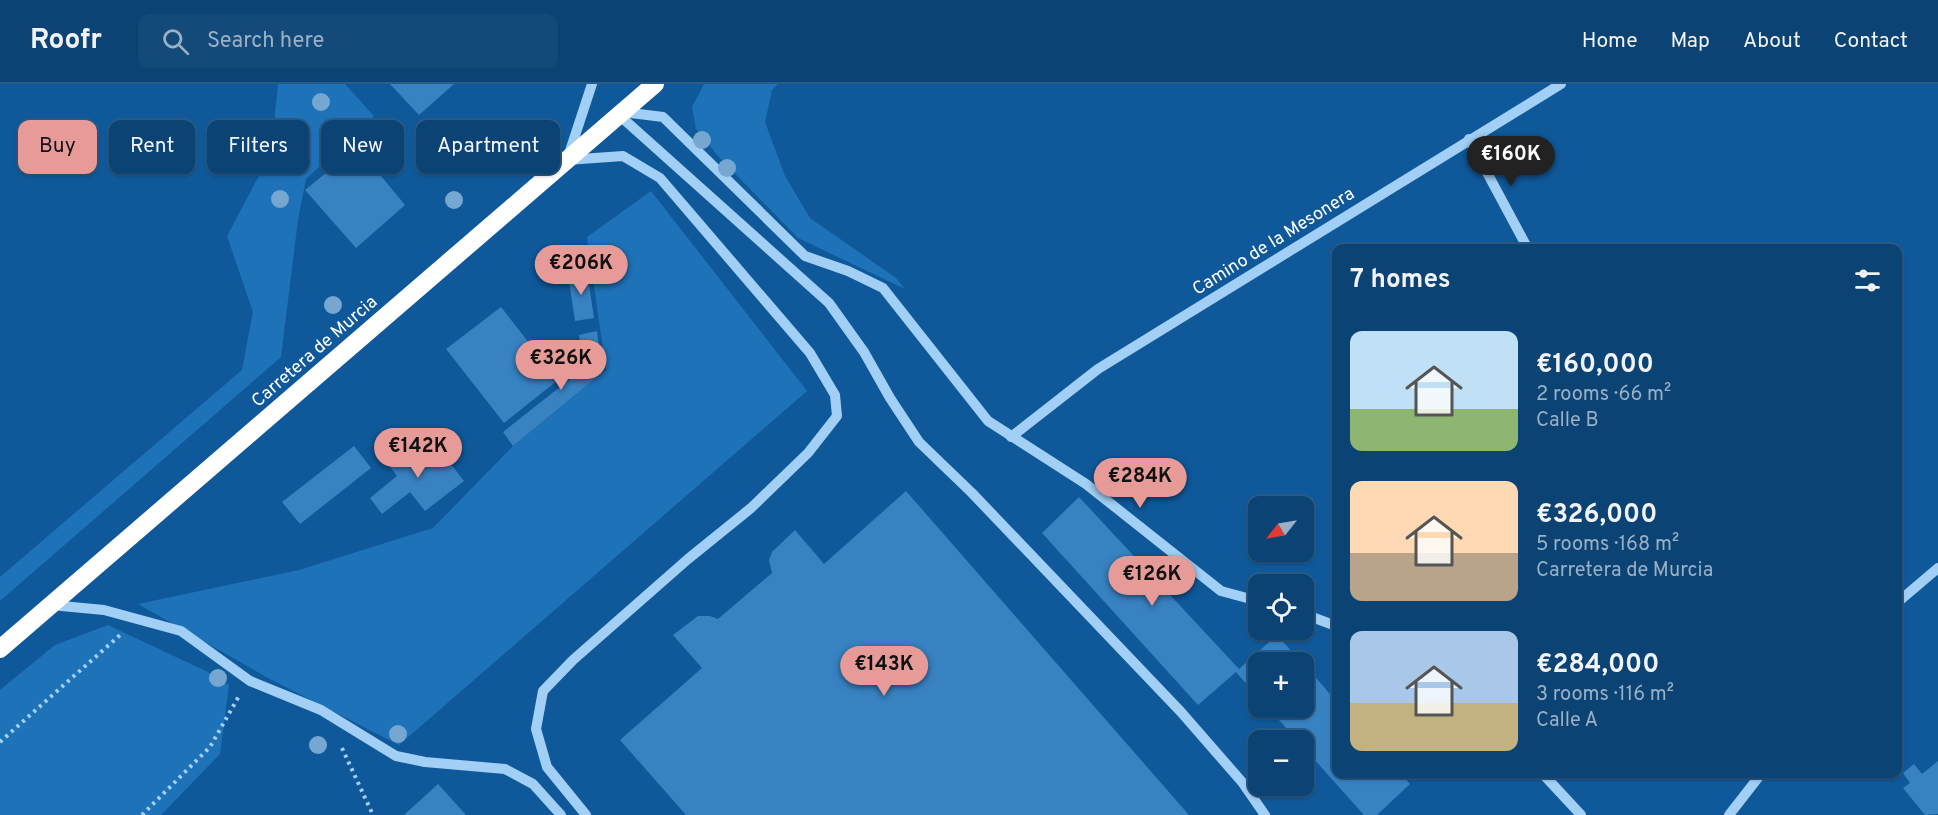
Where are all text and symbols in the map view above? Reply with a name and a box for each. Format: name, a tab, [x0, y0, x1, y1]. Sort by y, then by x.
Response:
search box	[138, 14, 558, 68]
text: Roofr	[30, 23, 102, 59]
icon: search	[159, 25, 192, 58]
text: Search here	[207, 28, 324, 55]
text: Home	[1582, 28, 1638, 55]
text: Map	[1671, 28, 1710, 55]
text: About	[1743, 28, 1801, 55]
text: Contact	[1834, 28, 1908, 55]
chip: Buy	[18, 120, 97, 174]
chip: Rent	[109, 120, 195, 174]
chip: Filters	[207, 120, 309, 174]
chip: New	[321, 120, 404, 174]
chip: Apartment	[416, 120, 560, 174]
pin: €160K	[1469, 136, 1553, 187]
text: €160K	[1481, 142, 1541, 168]
street label: Camino de la Mesonera	[1188, 183, 1359, 302]
pin: €206K	[539, 245, 623, 296]
text: €206K	[549, 251, 613, 277]
text: 7 homes	[1350, 264, 1450, 297]
icon: filters	[1851, 264, 1884, 297]
street label: Carretera de Murcia	[247, 291, 383, 413]
pin: €326K	[519, 340, 603, 391]
text: €326K	[530, 346, 592, 372]
text: €160,000	[1536, 349, 1654, 382]
icon: home	[1398, 355, 1470, 427]
text: 2 rooms · 66 m²	[1536, 382, 1671, 408]
text: Calle B	[1536, 408, 1599, 434]
pin: €142K	[376, 428, 460, 479]
text: €142K	[388, 434, 448, 460]
pin: €284K	[1098, 458, 1182, 509]
text: €284K	[1108, 464, 1172, 490]
north arrow	[1248, 496, 1314, 562]
map controls	[1248, 496, 1314, 796]
text: €326,000	[1536, 499, 1657, 532]
icon: home	[1398, 505, 1470, 577]
text: 5 rooms · 168 m²	[1536, 532, 1679, 558]
pin: €126K	[1110, 556, 1194, 607]
text: Carretera de Murcia	[1536, 558, 1713, 584]
text: €126K	[1122, 562, 1182, 588]
button: locate	[1248, 574, 1314, 640]
pin: €143K	[842, 646, 926, 697]
text: €284,000	[1536, 649, 1659, 682]
text: €143K	[854, 652, 914, 678]
button: +	[1248, 652, 1314, 718]
icon: home	[1398, 655, 1470, 727]
text: 3 rooms · 116 m²	[1536, 682, 1674, 708]
text: Calle A	[1536, 708, 1598, 734]
button: −	[1248, 730, 1314, 796]

